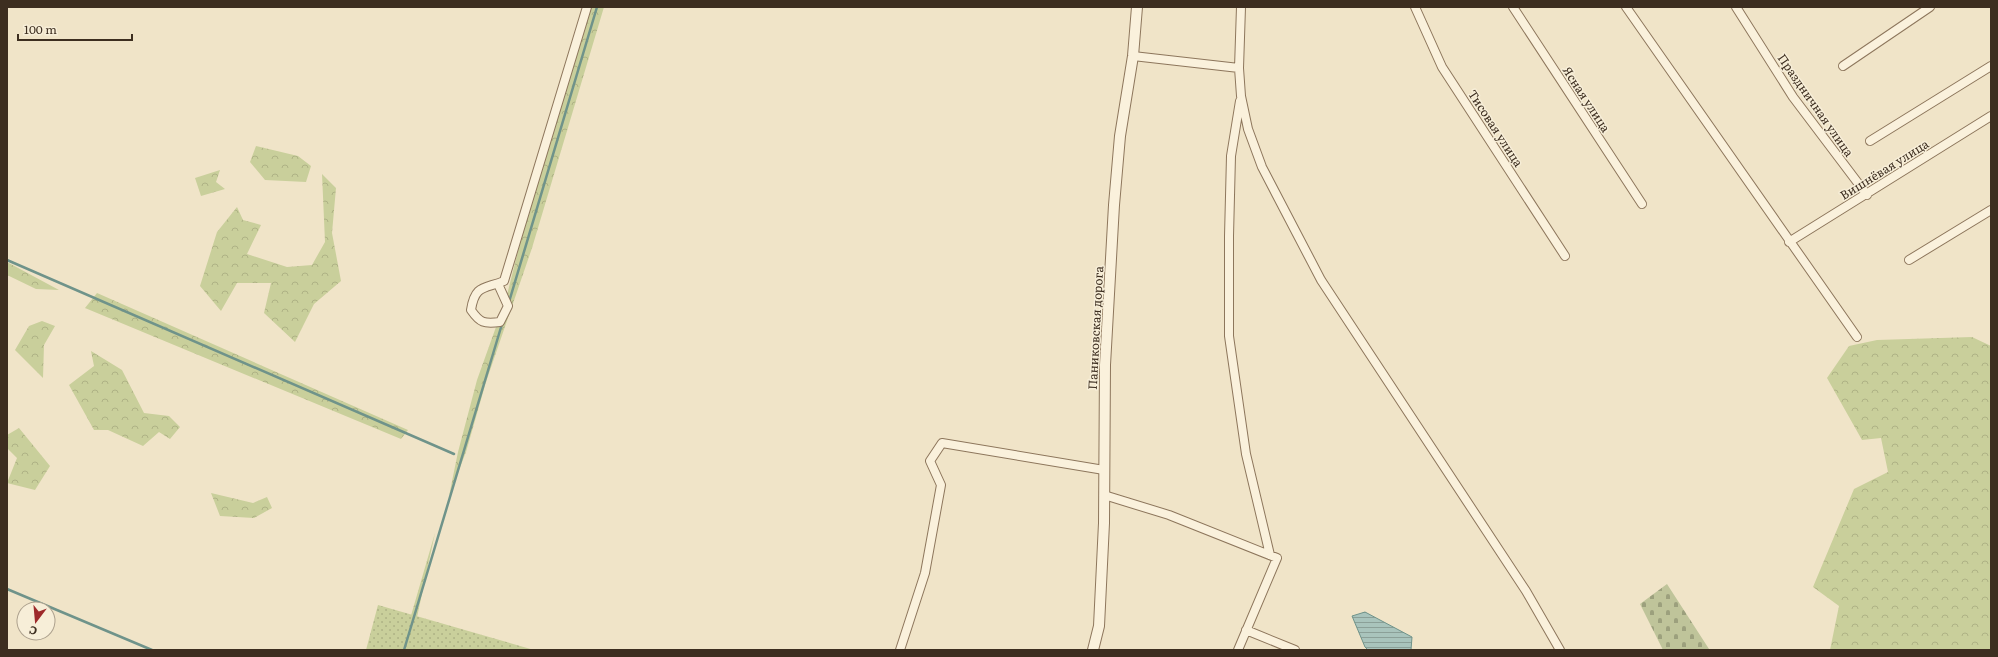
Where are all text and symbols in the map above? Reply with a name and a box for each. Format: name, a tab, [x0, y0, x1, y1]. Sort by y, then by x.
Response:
scale bar	[18, 16, 132, 42]
text: 100 m	[24, 20, 57, 38]
street label: Праздничная улица	[1774, 50, 1859, 161]
street label: Ясная улица	[1559, 62, 1615, 136]
street label: Тисовая улица	[1464, 86, 1528, 171]
street label: Вишнёвая улица	[1836, 134, 1932, 204]
street label: Паниковская дорога	[1083, 265, 1107, 390]
north arrow	[16, 601, 56, 641]
text: С	[27, 623, 39, 640]

